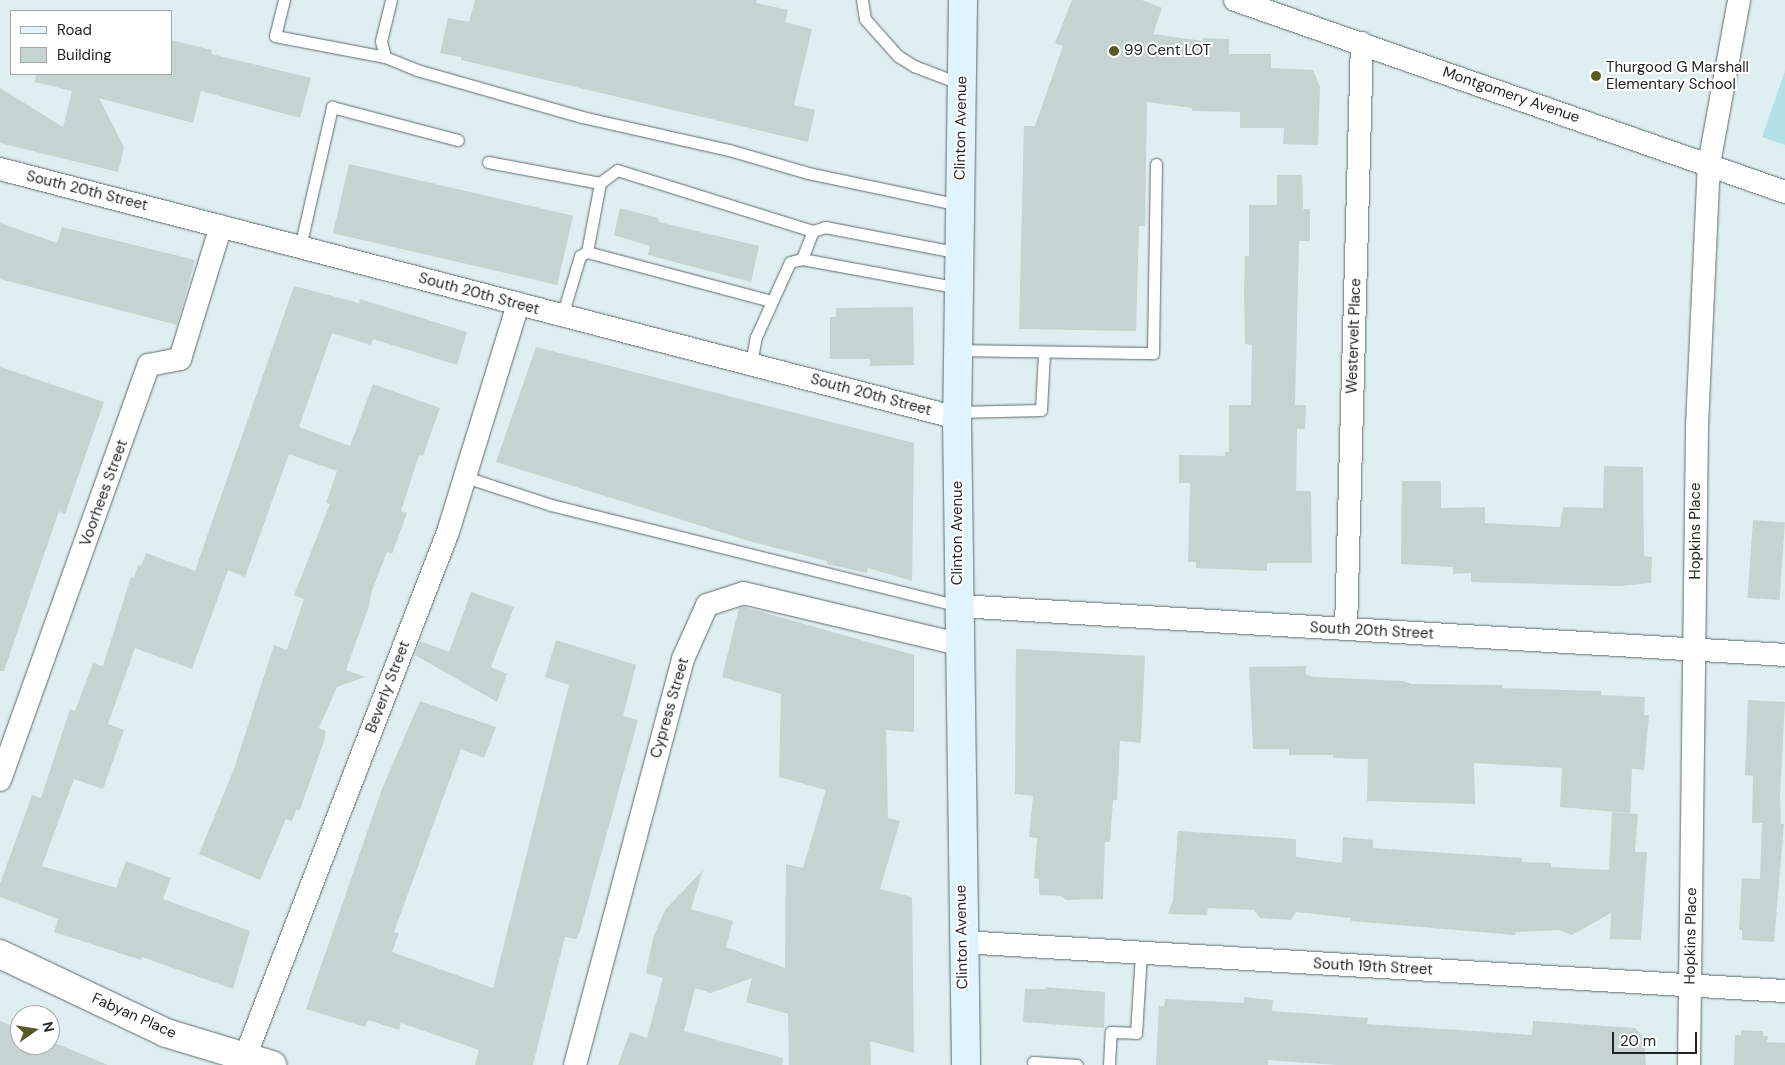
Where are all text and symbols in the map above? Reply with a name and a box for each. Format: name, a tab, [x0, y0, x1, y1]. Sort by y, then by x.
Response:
legend	[10, 10, 172, 75]
text: Road	[57, 20, 92, 40]
place label: 99 Cent LOT	[1124, 42, 1211, 60]
text: Building	[57, 45, 112, 65]
marker: 99 Cent LOT	[1108, 45, 1120, 57]
place label: Thurgood G Marshall Elementary School	[1606, 58, 1749, 93]
street label: Montgomery Avenue	[1440, 63, 1582, 127]
marker: Thurgood G Marshall Elementary School	[1590, 70, 1602, 82]
street label: Clinton Avenue	[951, 76, 971, 180]
street label: South 20th Street	[24, 167, 150, 215]
street label: South 20th Street	[417, 269, 541, 319]
street label: Westervelt Place	[1343, 278, 1365, 394]
street label: South 20th Street	[809, 370, 933, 420]
street label: Voorhees Street	[76, 437, 132, 549]
street label: Clinton Avenue	[949, 481, 967, 585]
street label: Hopkins Place	[1687, 482, 1705, 580]
street label: South 20th Street	[1309, 619, 1435, 643]
street label: Beverly Street	[362, 638, 414, 736]
street label: Cypress Street	[647, 656, 693, 760]
street label: Clinton Avenue	[952, 885, 972, 989]
street label: Hopkins Place	[1681, 887, 1701, 985]
street label: South 19th Street	[1313, 955, 1433, 979]
street label: Fabyan Place	[89, 989, 179, 1043]
north arrow	[10, 1005, 60, 1055]
text: N	[39, 1020, 59, 1034]
scale bar	[1615, 1022, 1700, 1054]
text: 20 m	[1620, 1031, 1656, 1051]

